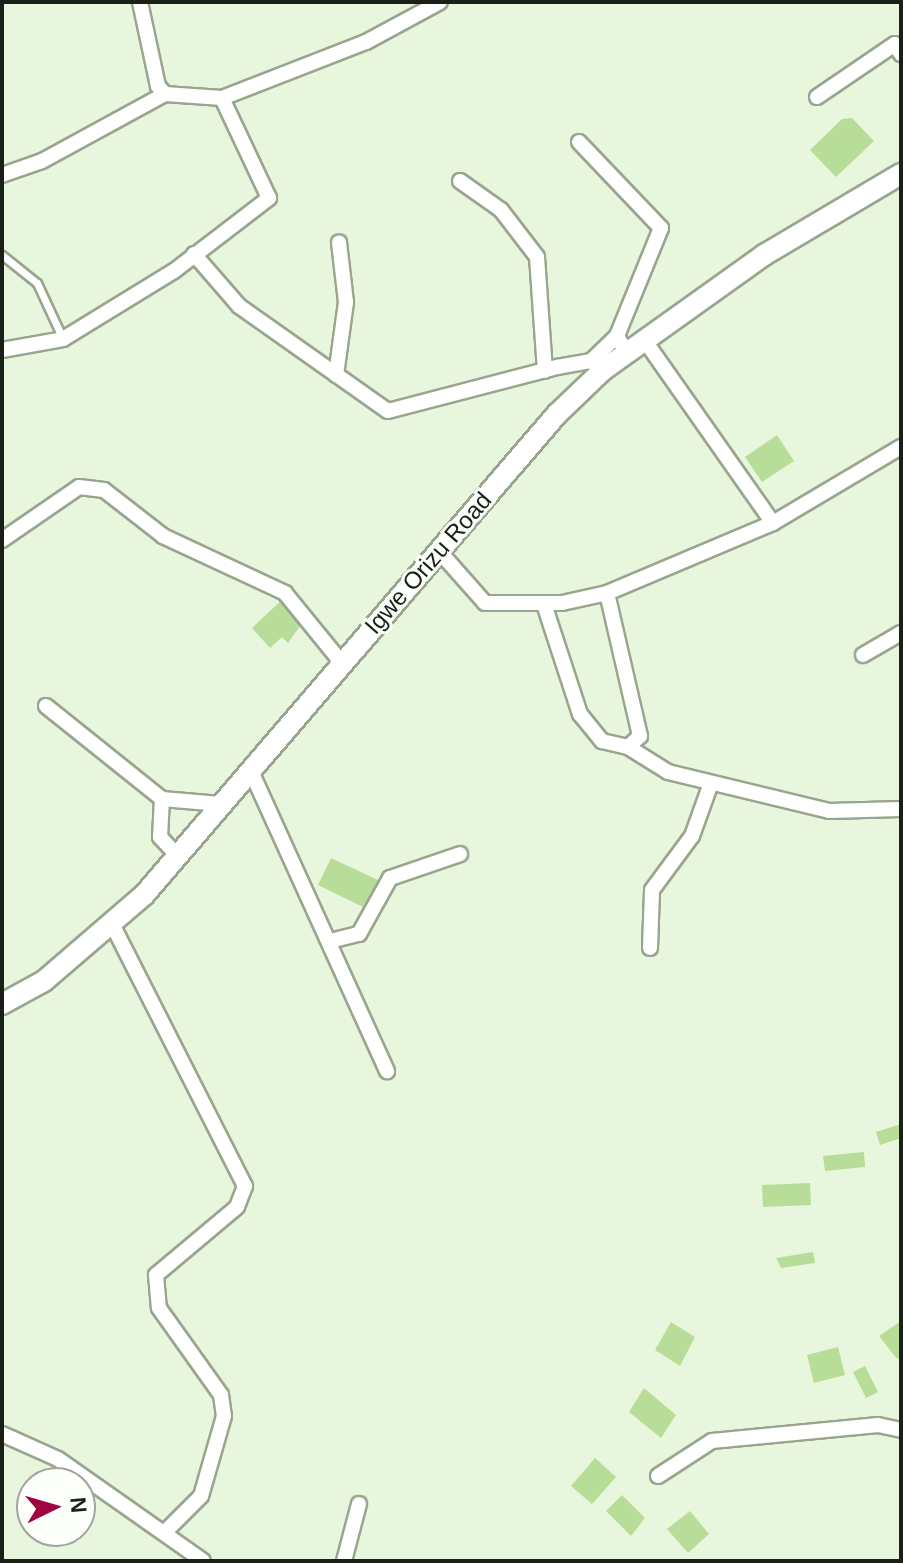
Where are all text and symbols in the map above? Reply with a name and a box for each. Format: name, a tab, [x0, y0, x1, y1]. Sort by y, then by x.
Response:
street label: Igwe Orizu Road	[358, 486, 498, 640]
north arrow	[16, 1467, 96, 1547]
text: N	[65, 1496, 92, 1514]

